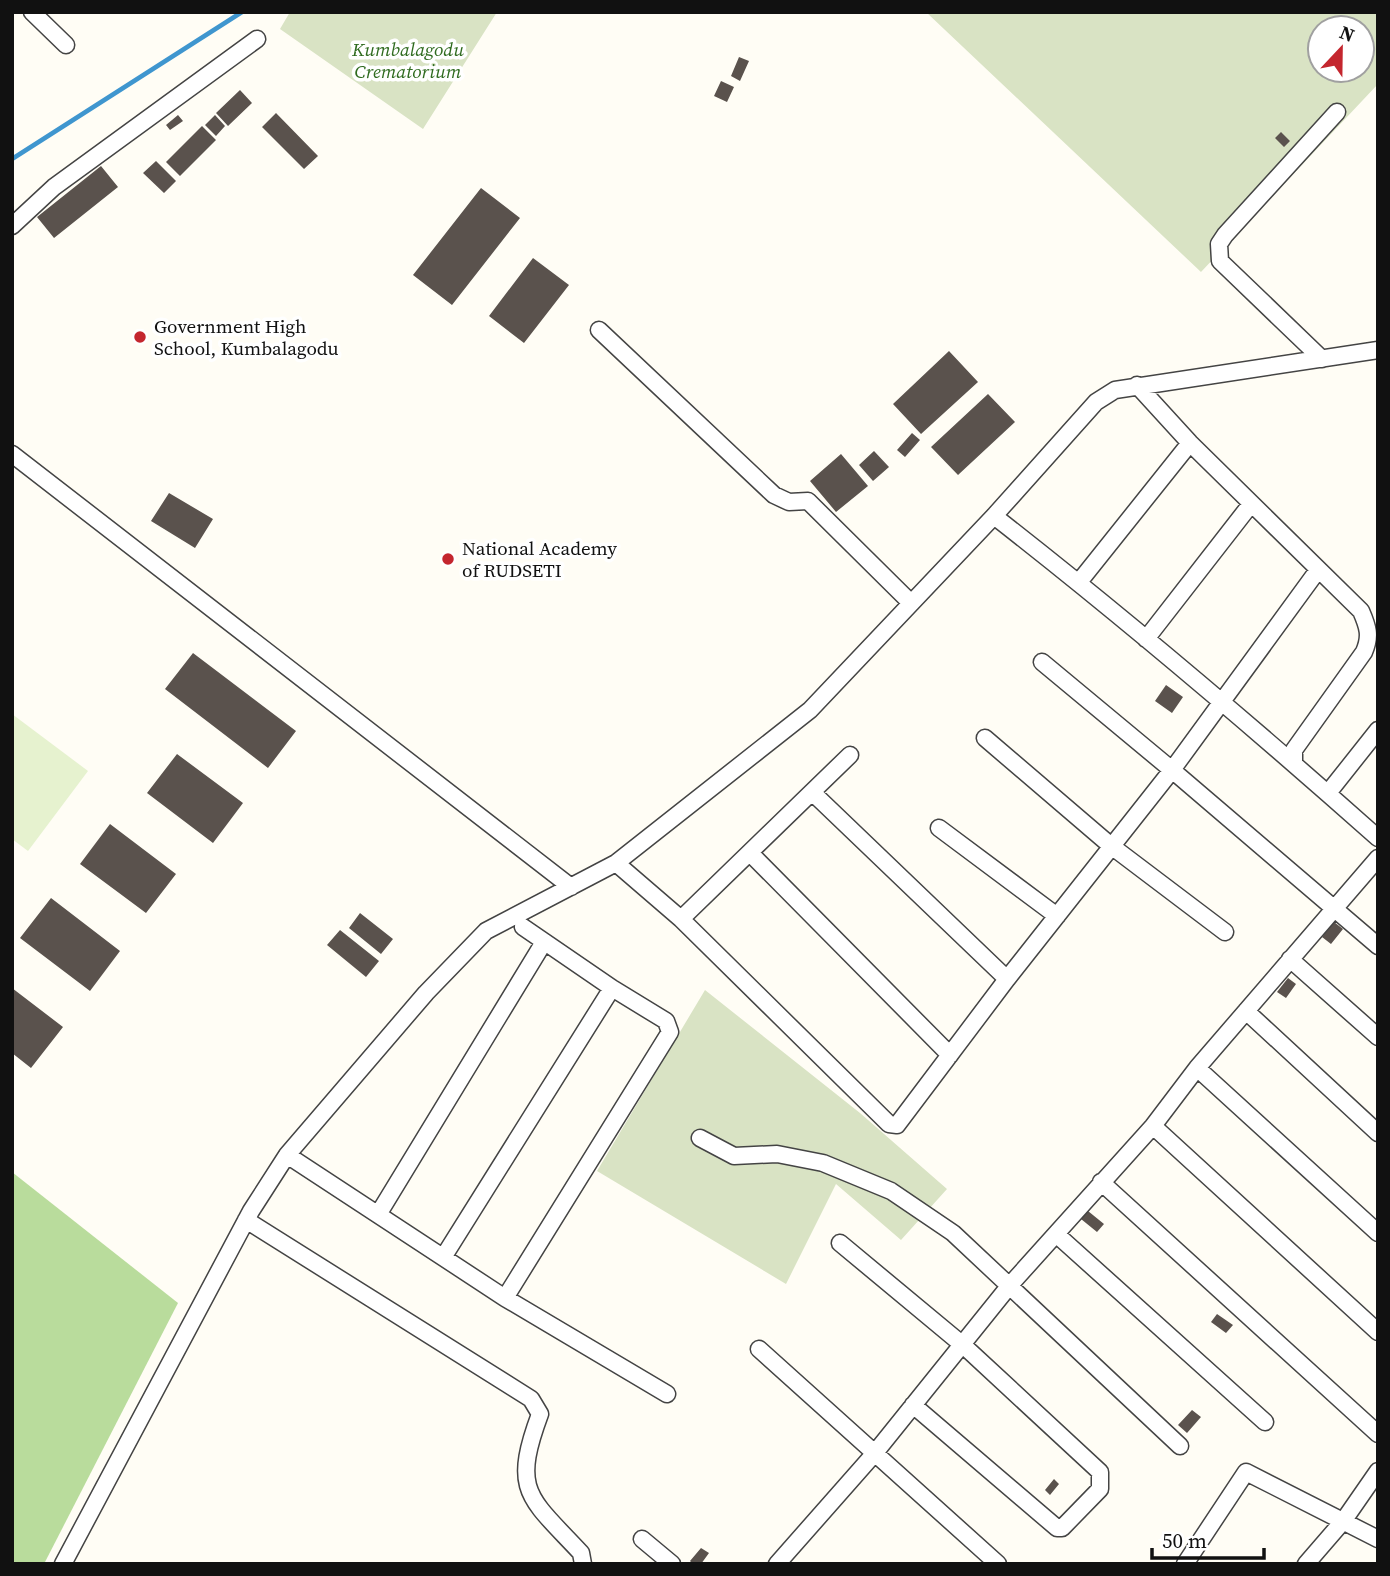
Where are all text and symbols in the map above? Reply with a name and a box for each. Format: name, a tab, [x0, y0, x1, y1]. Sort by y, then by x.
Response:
north arrow	[1306, 14, 1376, 84]
text: N	[1336, 19, 1359, 48]
park label: Kumbalagodu Crematorium	[351, 36, 464, 84]
place label: Government High School, Kumbalagodu	[154, 313, 338, 361]
marker: Government High School, Kumbalagodu	[132, 329, 148, 345]
place label: National Academy of RUDSETI	[462, 535, 617, 583]
marker: National Academy of RUDSETI	[440, 551, 456, 567]
scale bar	[1152, 1516, 1264, 1560]
text: 50 m	[1162, 1526, 1207, 1555]

